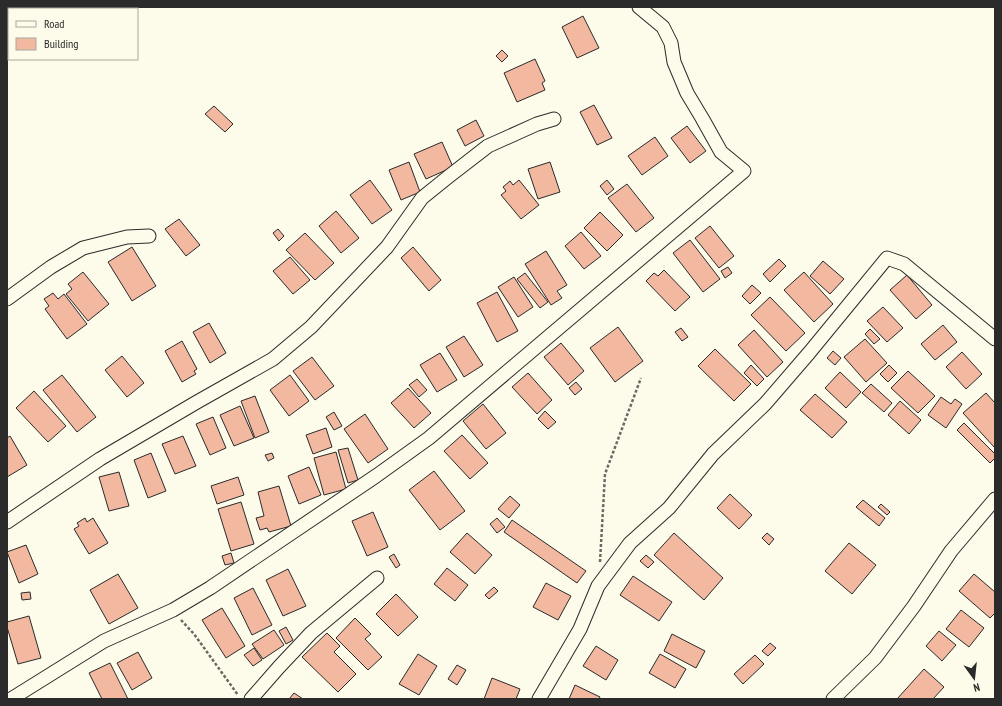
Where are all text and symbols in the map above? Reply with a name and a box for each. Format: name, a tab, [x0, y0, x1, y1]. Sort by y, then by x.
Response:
legend	[8, 8, 138, 60]
text: Road	[44, 16, 64, 31]
text: Building	[44, 36, 79, 51]
north arrow	[954, 658, 994, 698]
text: N	[972, 680, 981, 695]

